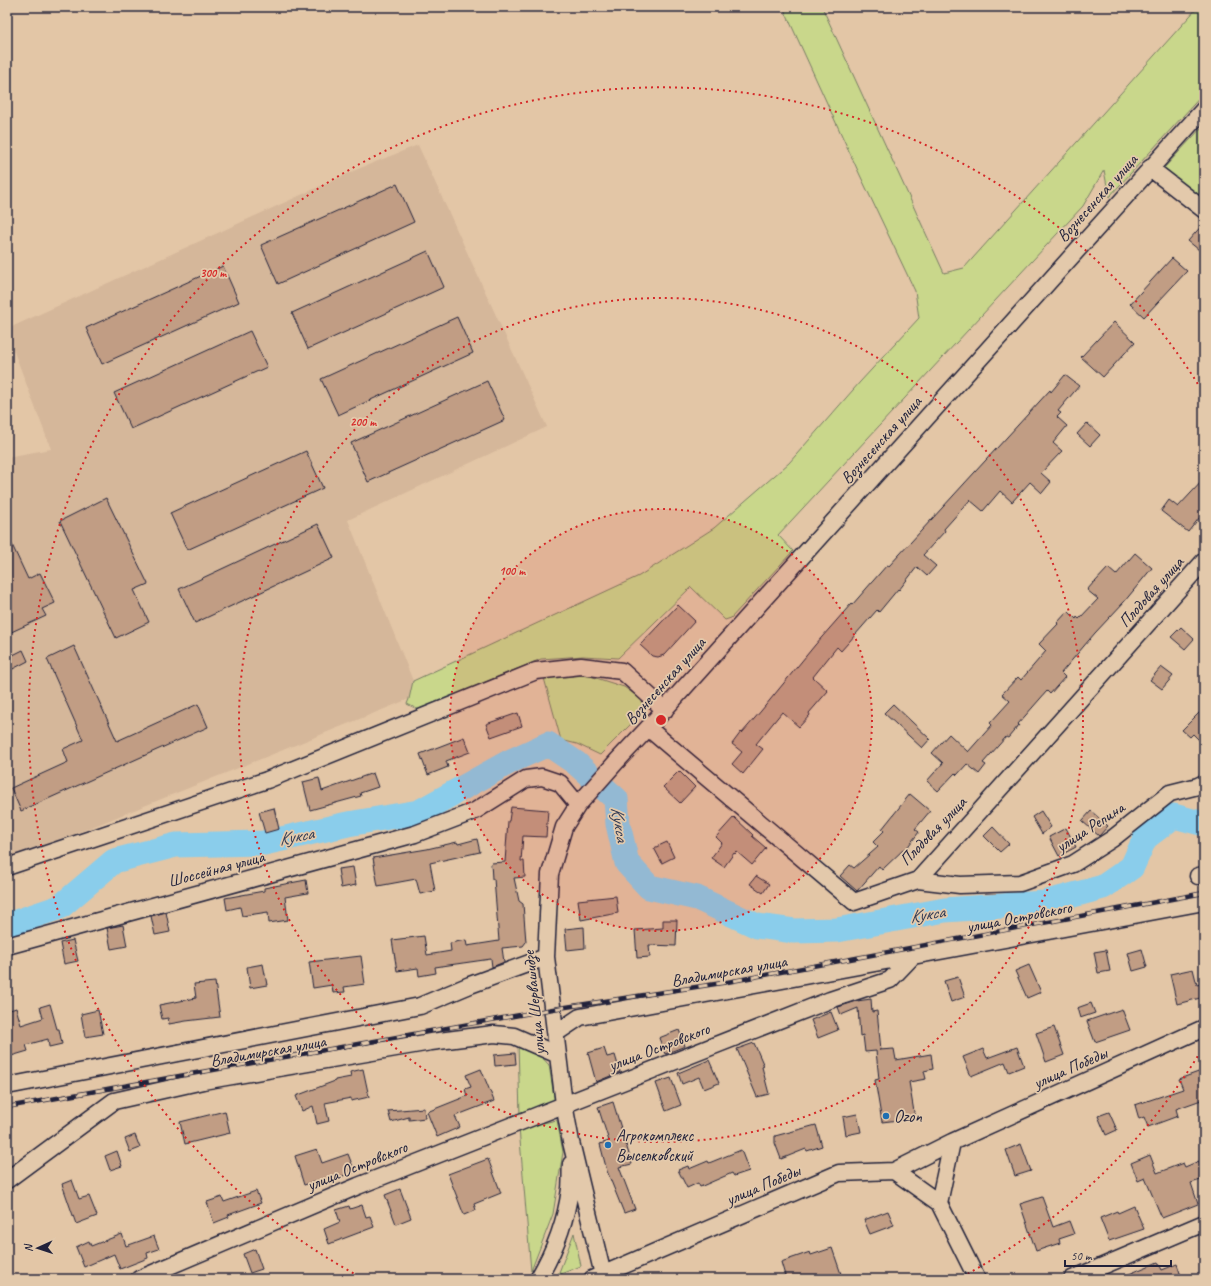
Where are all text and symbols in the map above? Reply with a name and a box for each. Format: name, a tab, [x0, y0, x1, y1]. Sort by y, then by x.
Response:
street label: Вознесенская улица	[1052, 149, 1144, 247]
text: 300 m	[200, 265, 227, 281]
street label: Вознесенская улица	[836, 391, 928, 489]
text: 200 m	[350, 414, 377, 430]
street label: Плодовая улица	[1114, 551, 1189, 632]
text: 100 m	[499, 563, 526, 579]
street label: Вознесенская улица	[620, 632, 712, 730]
centre of rings	[654, 713, 668, 727]
street label: Плодовая улица	[895, 791, 972, 870]
street label: улица Репина	[1051, 796, 1130, 858]
water label: Кукса	[606, 805, 634, 845]
water label: Кукса	[277, 822, 317, 850]
street label: Шоссейная улица	[165, 846, 268, 892]
street label: улица Островского	[964, 896, 1074, 938]
water label: Кукса	[908, 900, 948, 928]
street label: улица Шервашидзе	[518, 948, 551, 1057]
street label: Владимирская улица	[670, 950, 790, 991]
street label: улица Островского	[605, 1018, 713, 1076]
street label: Владимирская улица	[209, 1030, 329, 1071]
street label: улица Победы	[1029, 1042, 1112, 1094]
place label: Ozon	[894, 1106, 922, 1127]
marker: Ozon	[881, 1111, 891, 1121]
place label: Агрокомплекс Выселковский	[616, 1125, 694, 1166]
street label: улица Островского	[303, 1136, 411, 1196]
marker: Агрокомплекс Выселковский	[603, 1140, 613, 1150]
street label: улица Победы	[722, 1159, 805, 1210]
north arrow	[18, 1228, 58, 1268]
scale bar	[1065, 1242, 1171, 1268]
text: N	[21, 1243, 35, 1252]
text: 50 m	[1071, 1248, 1093, 1264]

